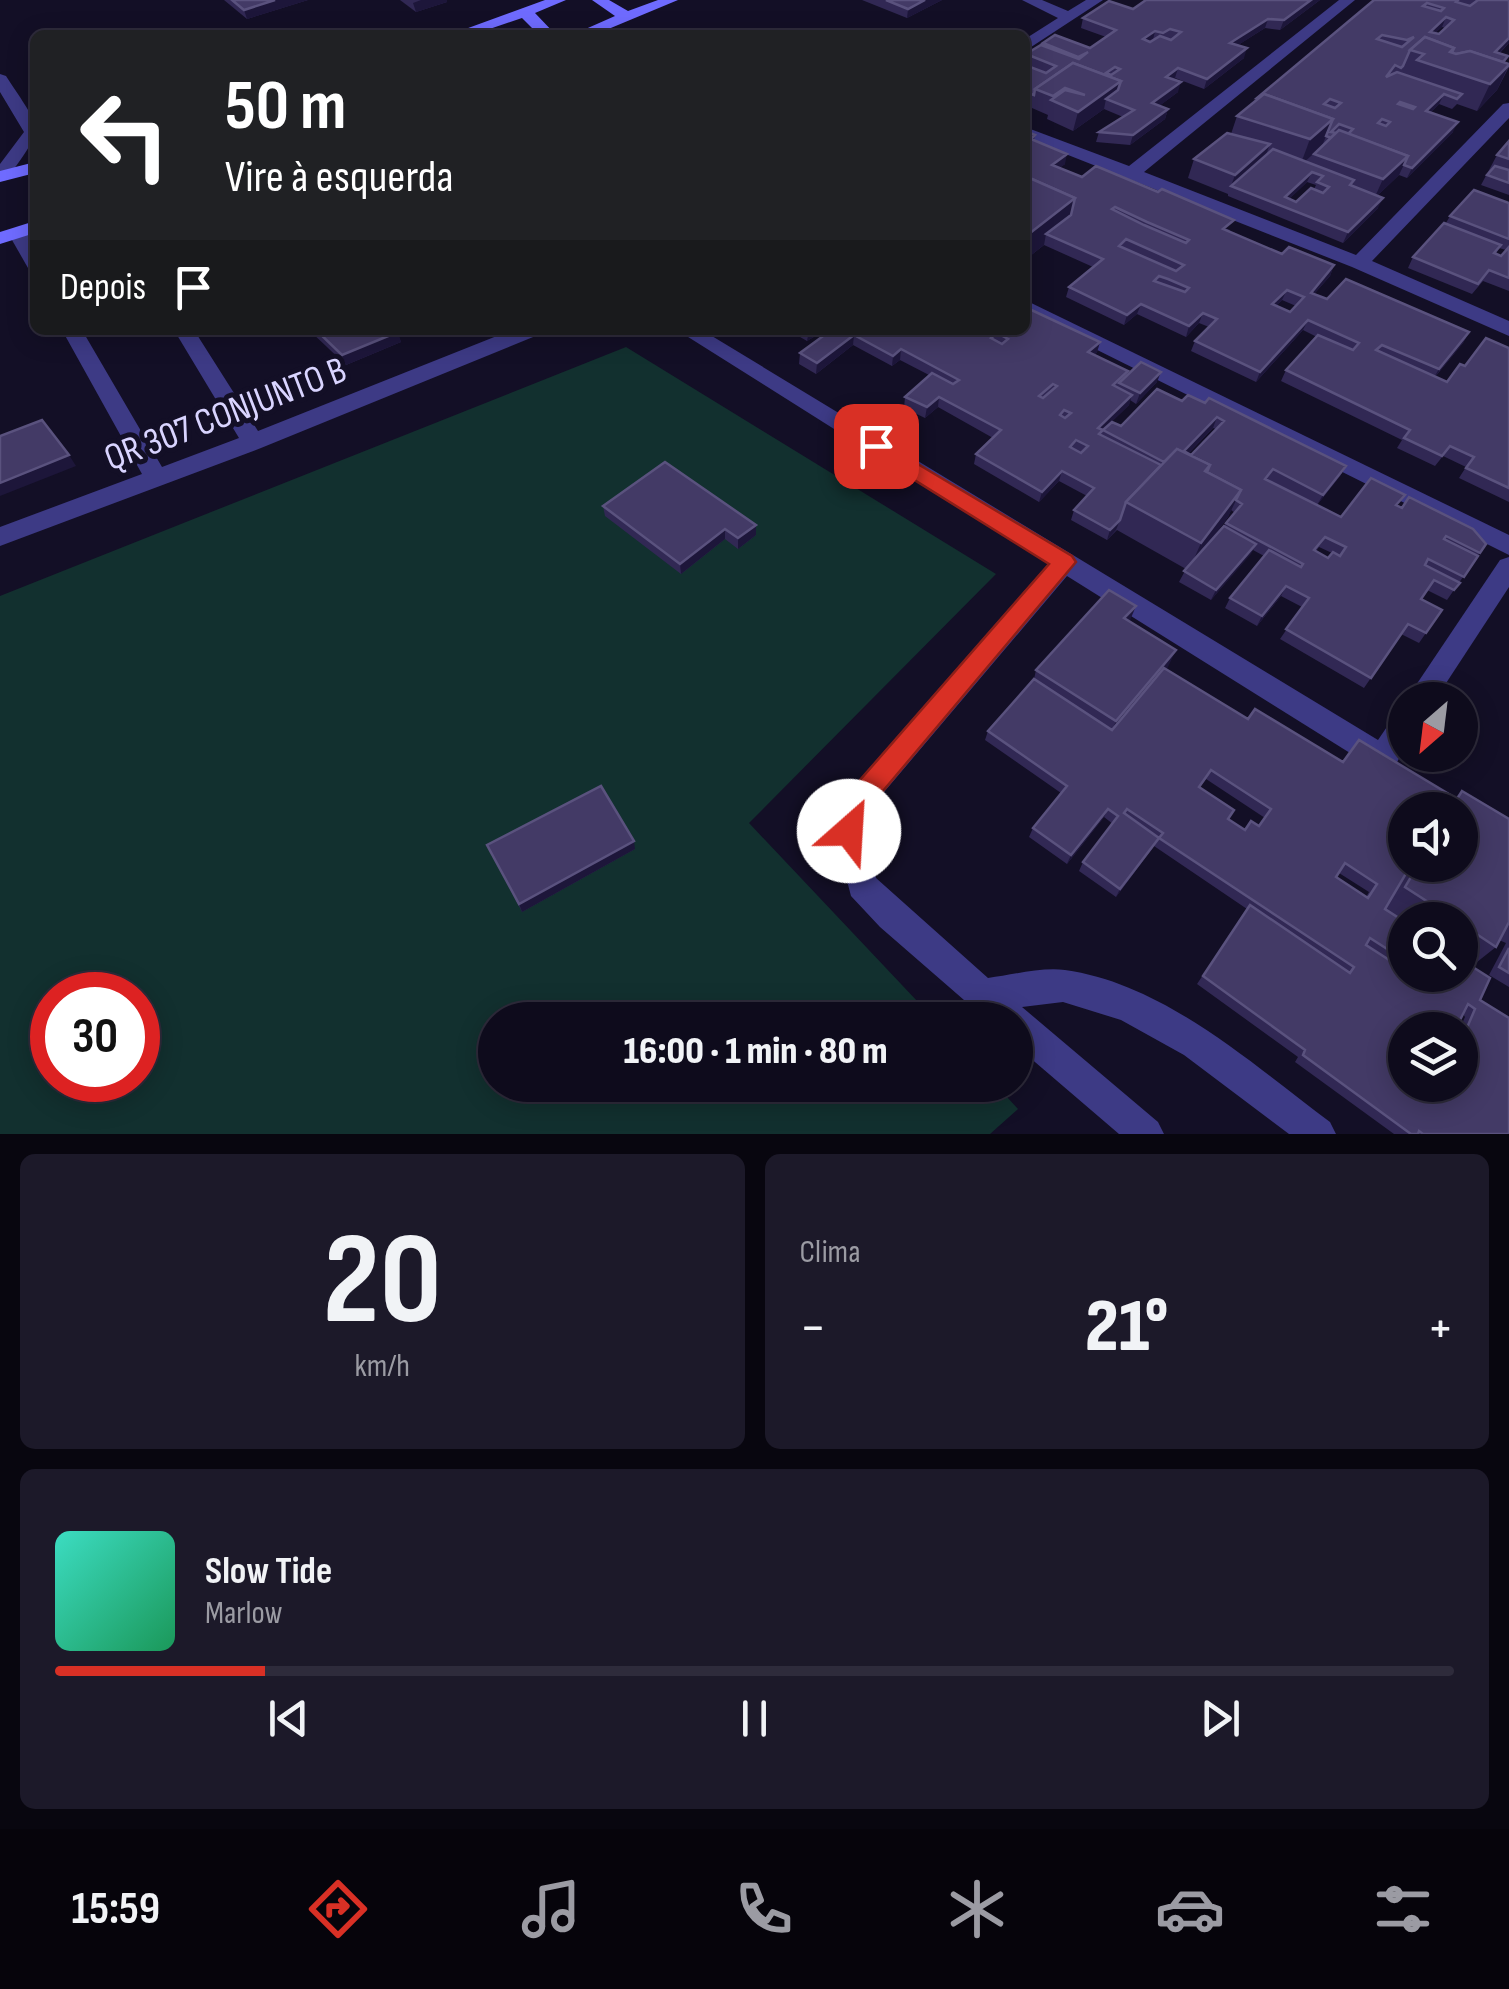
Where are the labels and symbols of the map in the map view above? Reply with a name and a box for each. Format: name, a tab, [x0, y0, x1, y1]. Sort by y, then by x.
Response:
street label: QR 307 CONJUNTO B	[98, 348, 353, 481]
pin	[834, 404, 919, 489]
north arrow	[1388, 682, 1478, 772]
position arrow	[797, 779, 901, 883]
speed limit sign: 30	[30, 972, 160, 1102]

